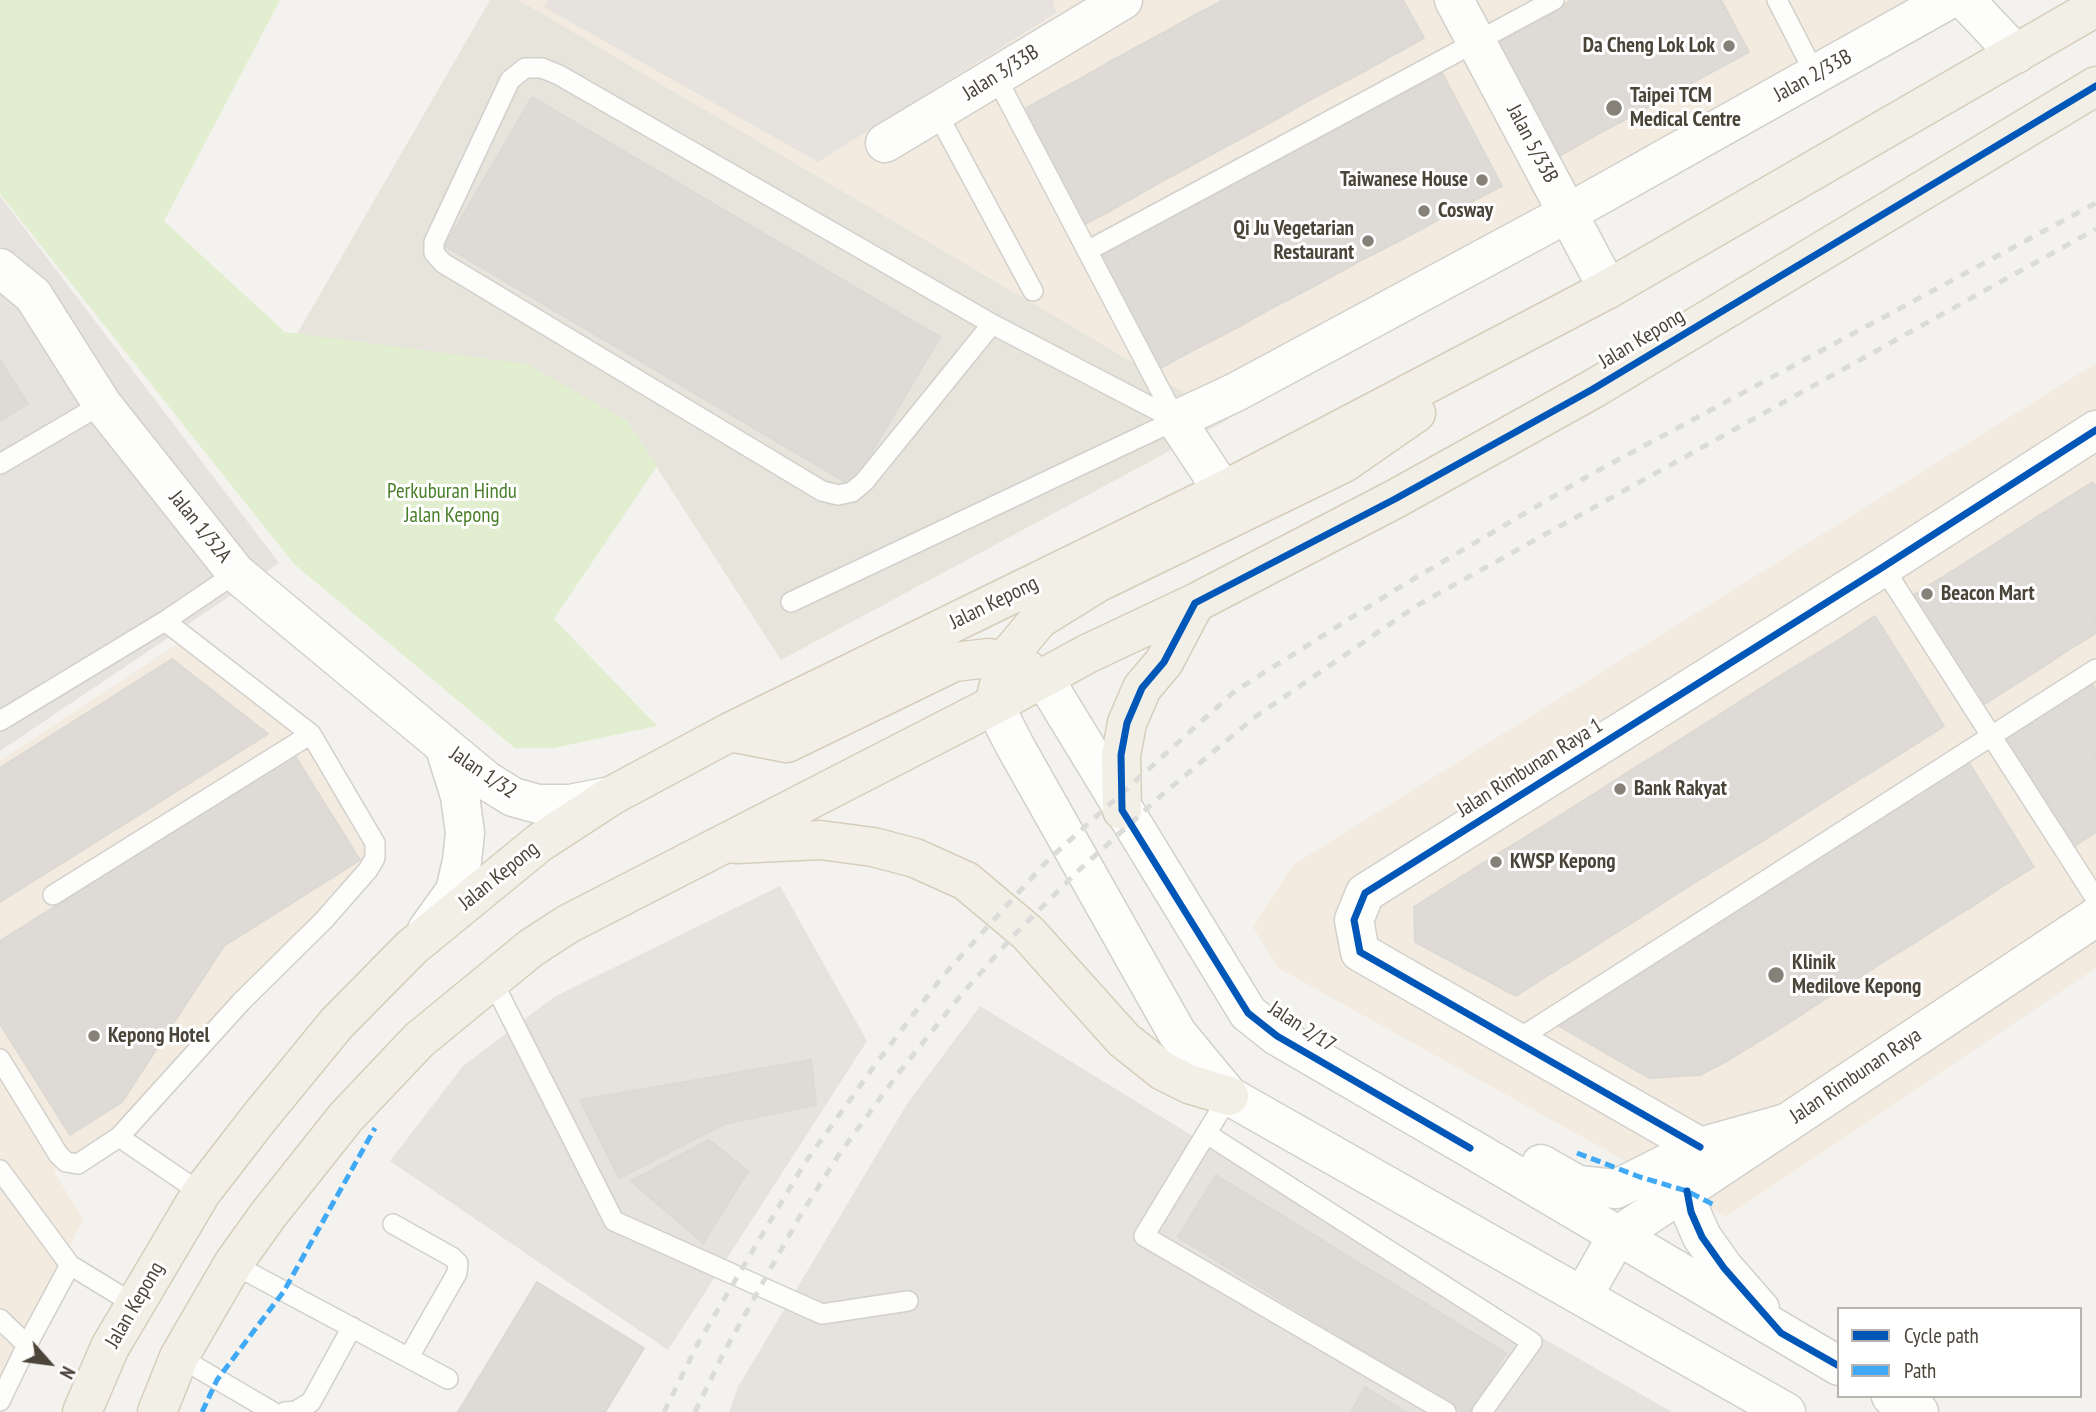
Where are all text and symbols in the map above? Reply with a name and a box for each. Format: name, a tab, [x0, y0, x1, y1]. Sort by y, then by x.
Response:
place label: Da Cheng Lok Lok	[1583, 33, 1715, 59]
marker: Da Cheng Lok Lok	[1721, 38, 1737, 54]
street label: Jalan 3/33B	[958, 40, 1044, 106]
street label: Jalan 2/33B	[1770, 44, 1856, 108]
place label: Taipei TCM Medical Centre	[1630, 83, 1741, 133]
marker: Taipei TCM Medical Centre	[1604, 98, 1624, 118]
street label: Jalan 5/33B	[1501, 101, 1563, 187]
place label: Taiwanese House	[1340, 167, 1468, 193]
marker: Taiwanese House	[1474, 172, 1490, 188]
place label: Cosway	[1438, 198, 1493, 224]
marker: Cosway	[1416, 203, 1432, 219]
place label: Qi Ju Vegetarian Restaurant	[1233, 216, 1354, 266]
marker: Qi Ju Vegetarian Restaurant	[1360, 233, 1376, 249]
street label: Jalan Kepong	[1595, 304, 1689, 374]
park label: Perkuburan Hindu Jalan Kepong	[387, 479, 517, 529]
street label: Jalan 1/32A	[163, 486, 237, 568]
street label: Jalan Kepong	[946, 571, 1042, 635]
place label: Beacon Mart	[1941, 581, 2035, 607]
marker: Beacon Mart	[1919, 586, 1935, 602]
street label: Jalan Rimbunan Raya 1	[1453, 713, 1607, 823]
street label: Jalan 1/32	[445, 742, 521, 804]
place label: Bank Rakyat	[1634, 776, 1727, 802]
marker: Bank Rakyat	[1612, 781, 1628, 797]
street label: Jalan Kepong	[454, 836, 544, 916]
place label: KWSP Kepong	[1510, 849, 1615, 875]
marker: KWSP Kepong	[1488, 854, 1504, 870]
place label: Klinik Medilove Kepong	[1792, 950, 1921, 1000]
marker: Klinik Medilove Kepong	[1766, 965, 1786, 985]
street label: Jalan 2/17	[1264, 996, 1340, 1058]
place label: Kepong Hotel	[108, 1023, 210, 1049]
street label: Jalan Rimbunan Raya	[1786, 1023, 1926, 1129]
marker: Kepong Hotel	[86, 1028, 102, 1044]
street label: Jalan Kepong	[100, 1258, 170, 1352]
legend	[1837, 1307, 2082, 1398]
text: Cycle path	[1904, 1322, 1979, 1349]
north arrow	[14, 1328, 84, 1398]
text: Path	[1904, 1357, 1936, 1384]
text: N	[55, 1363, 81, 1383]

